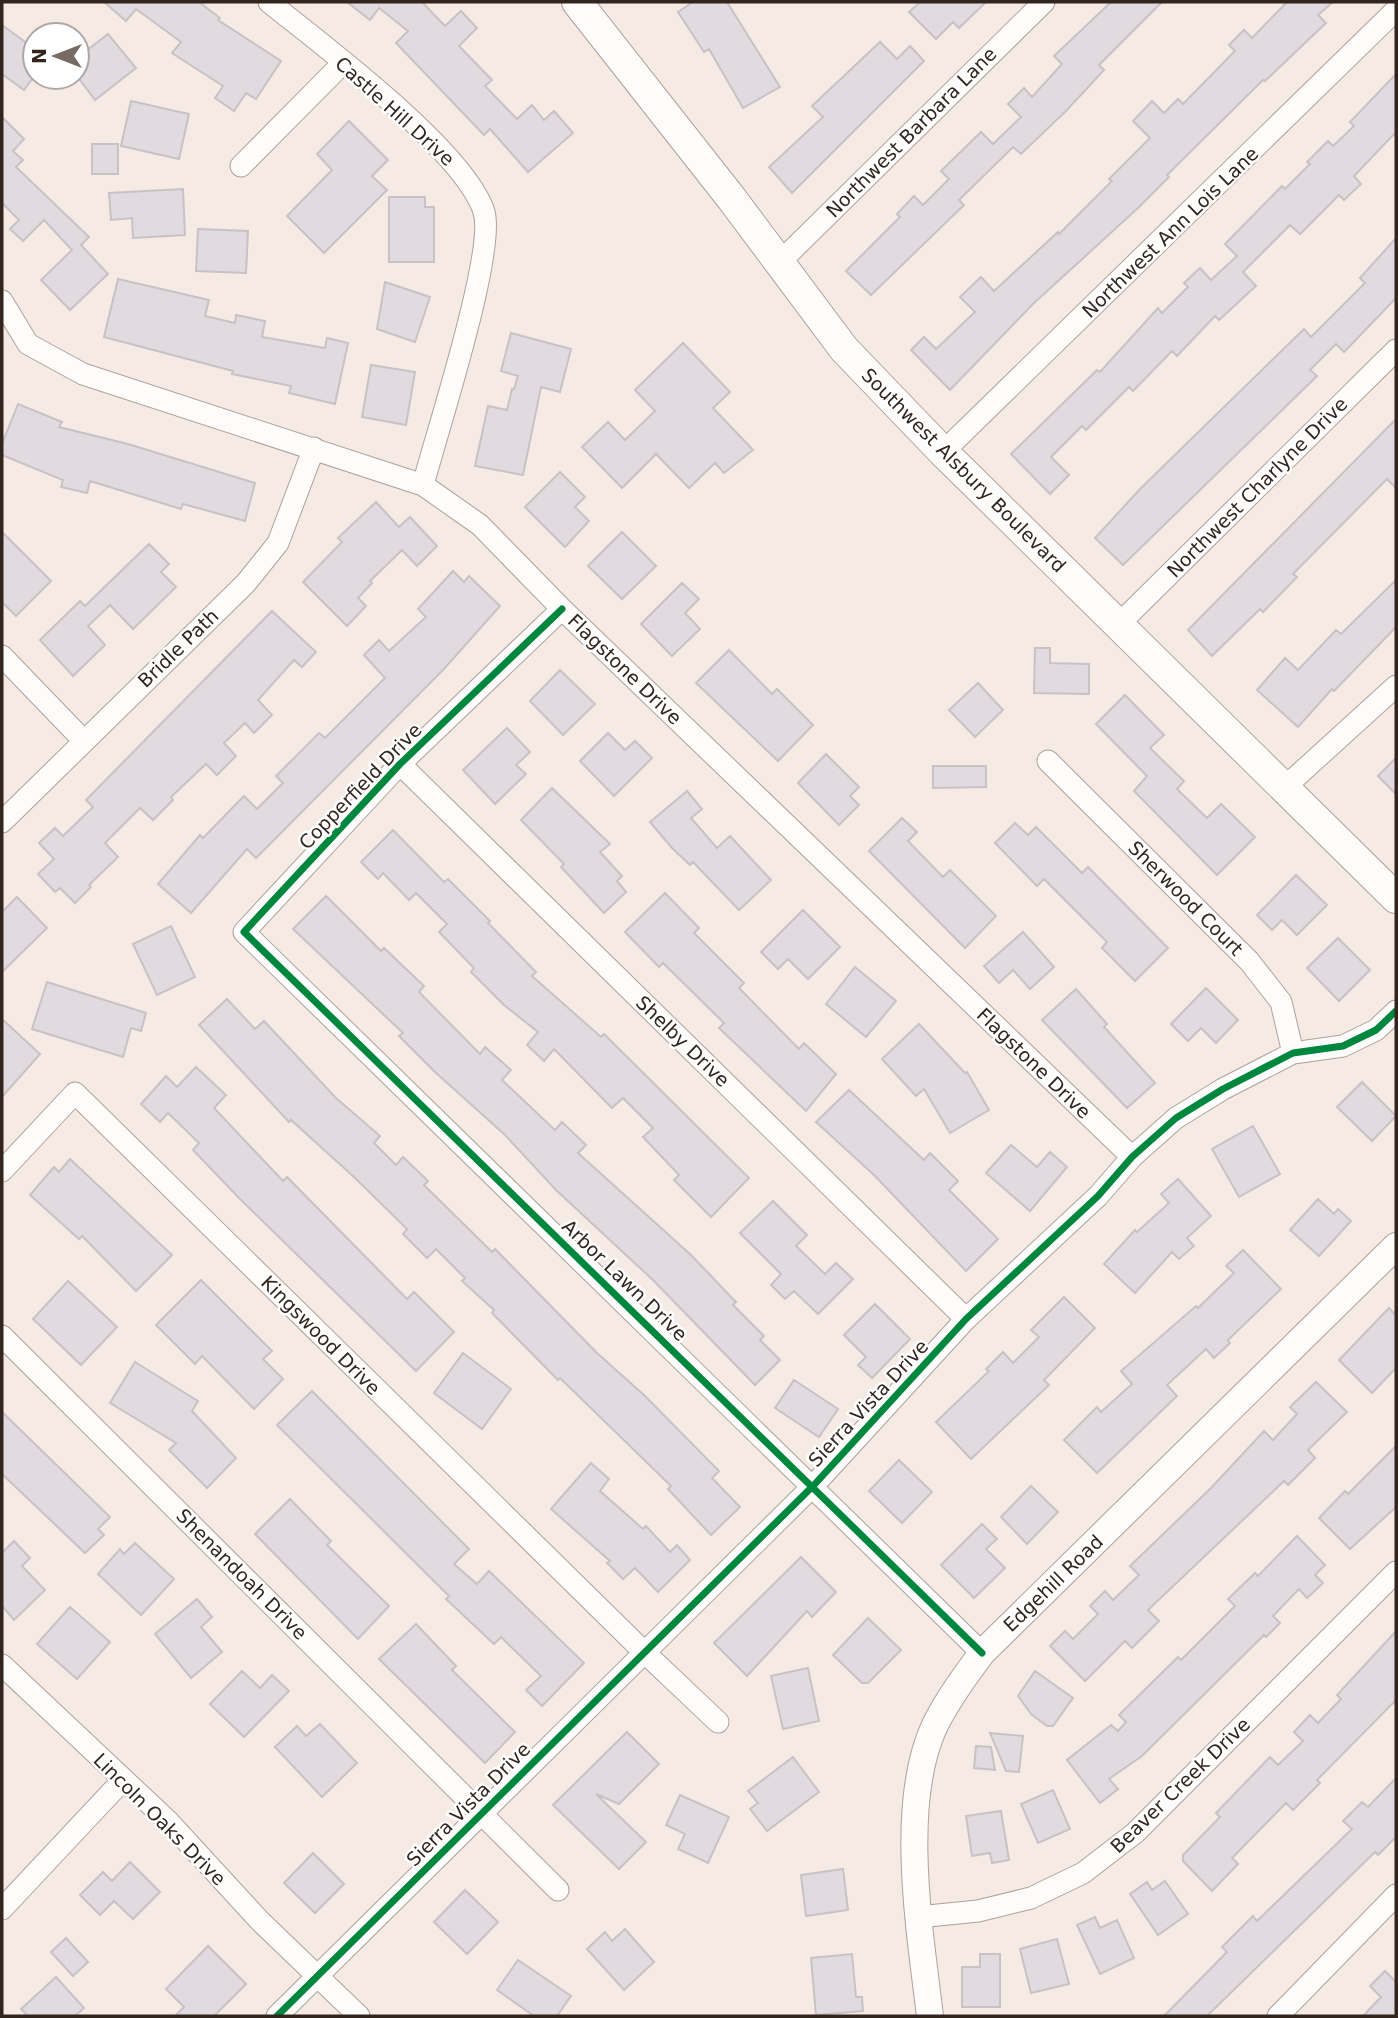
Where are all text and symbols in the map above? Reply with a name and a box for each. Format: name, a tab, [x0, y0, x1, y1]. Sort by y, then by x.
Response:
north arrow	[21, 21, 91, 91]
street label: Northwest Barbara Lane	[821, 42, 1001, 222]
text: N	[28, 48, 50, 64]
street label: Castle Hill Drive	[331, 52, 459, 170]
street label: Northwest Ann Lois Lane	[1077, 142, 1263, 322]
street label: Southwest Alsbury Boulevard	[857, 363, 1071, 577]
street label: Northwest Charlyne Drive	[1162, 392, 1352, 582]
street label: Bridle Path	[133, 604, 223, 692]
street label: Flagstone Drive	[564, 609, 686, 729]
street label: Copperfield Drive	[294, 719, 426, 853]
street label: Sherwood Court	[1124, 836, 1248, 960]
street label: Shelby Drive	[632, 991, 734, 1091]
street label: Flagstone Drive	[973, 1003, 1095, 1123]
street label: Arbor Lawn Drive	[558, 1215, 692, 1345]
street label: Kingswood Drive	[257, 1271, 385, 1399]
street label: Sierra Vista Drive	[804, 1335, 932, 1471]
street label: Shenandoah Drive	[172, 1504, 312, 1644]
street label: Edgehill Road	[999, 1530, 1107, 1636]
street label: Beaver Creek Drive	[1106, 1713, 1254, 1857]
street label: Sierra Vista Drive	[402, 1738, 534, 1870]
street label: Lincoln Oaks Drive	[89, 1748, 231, 1890]

